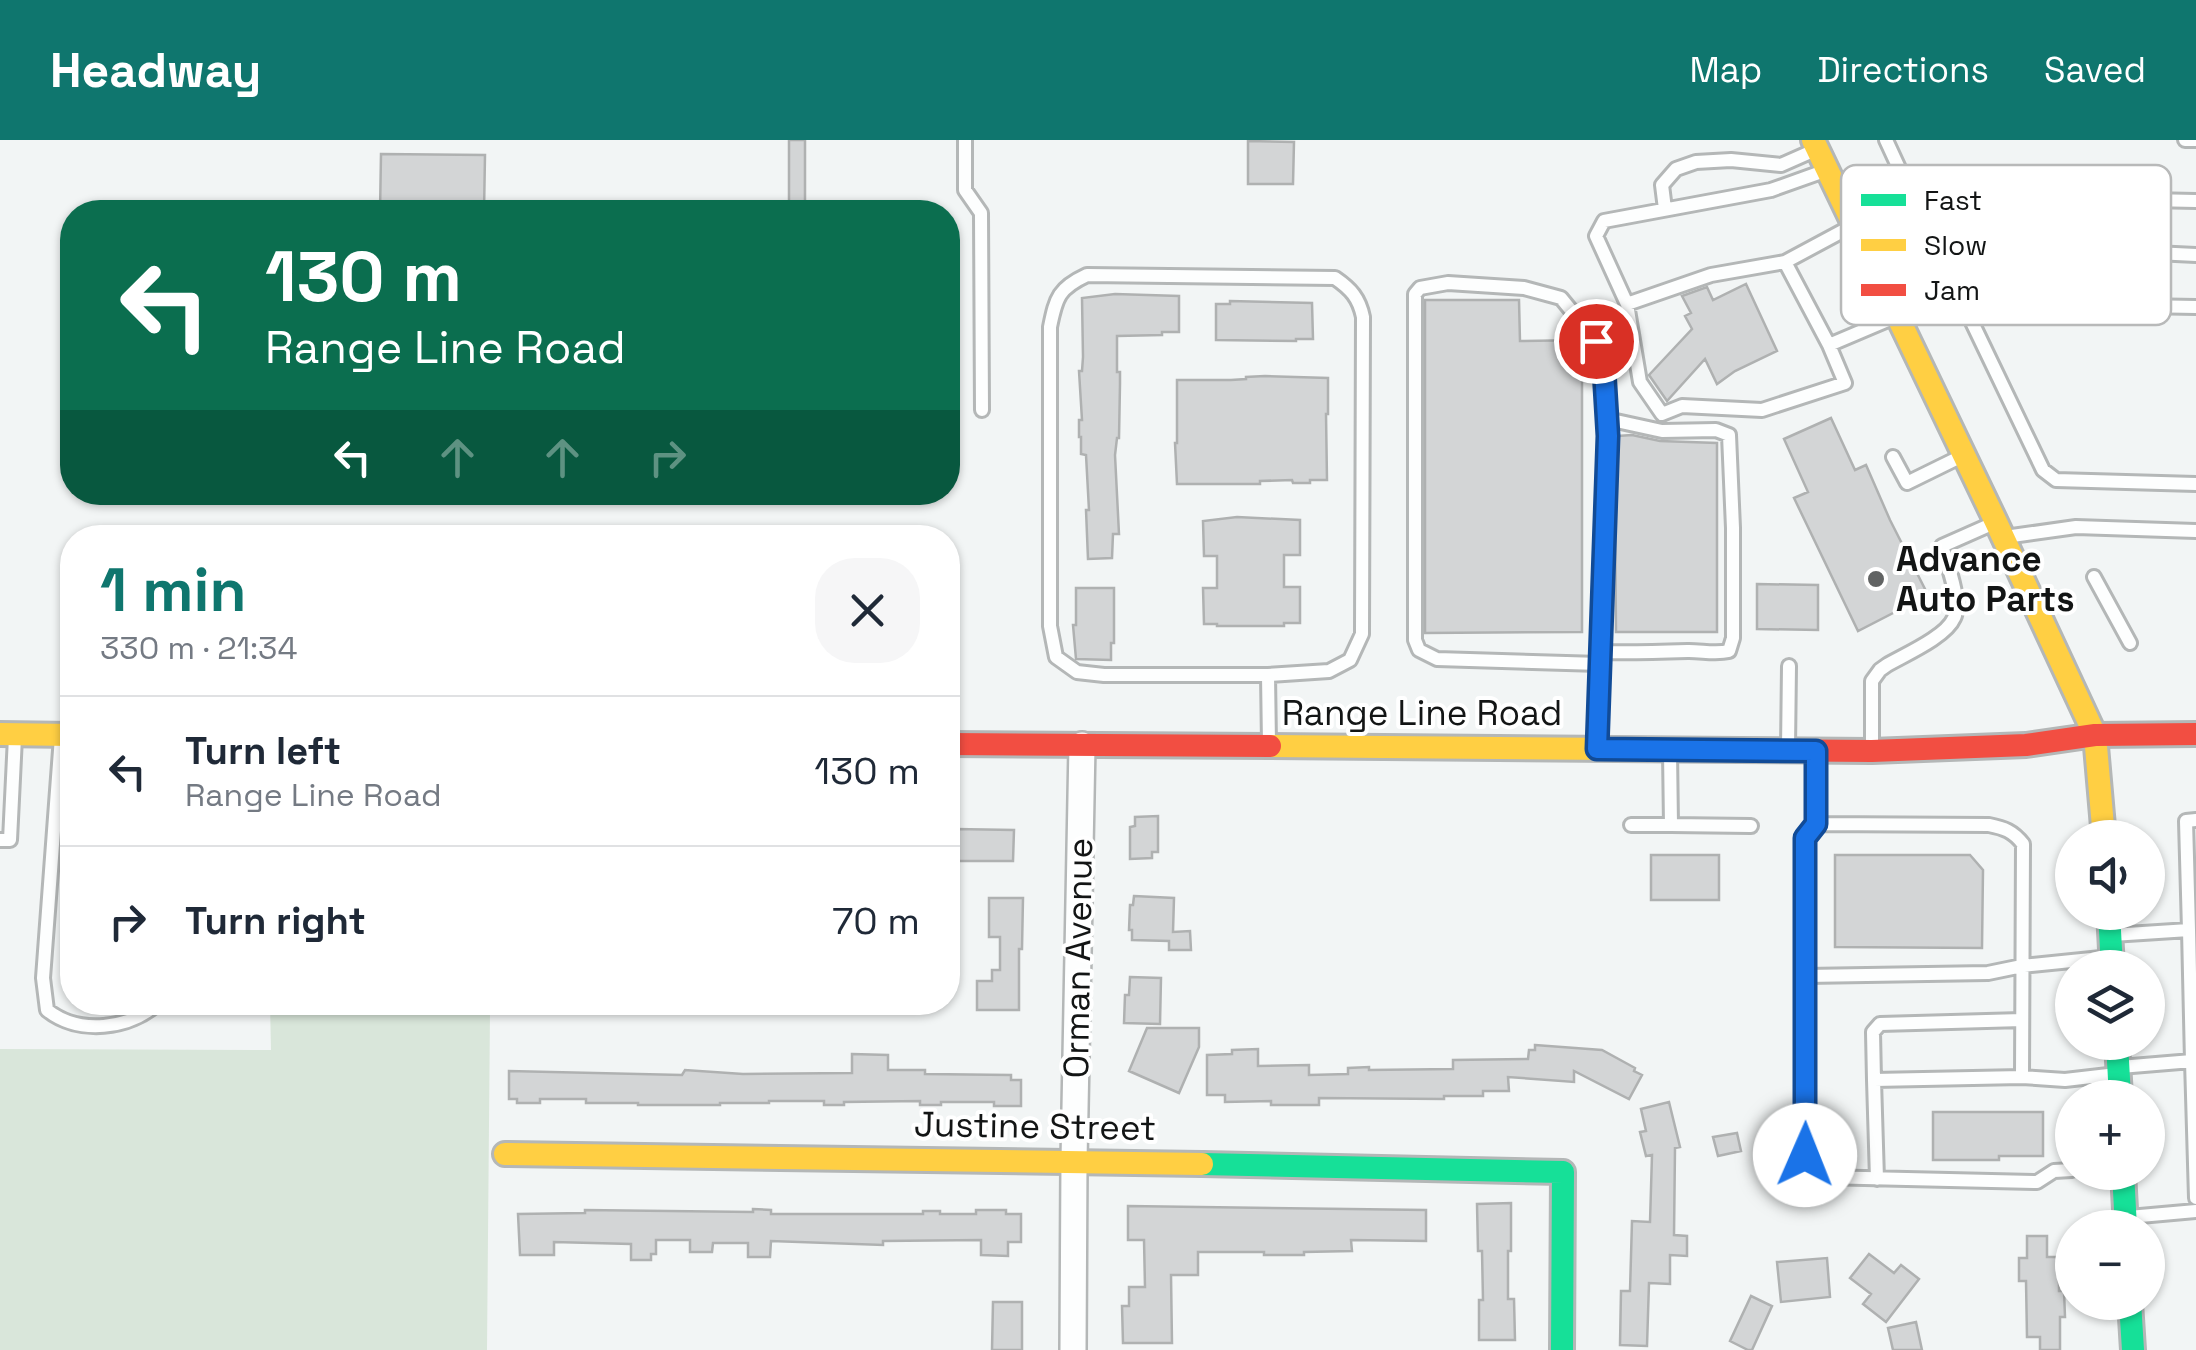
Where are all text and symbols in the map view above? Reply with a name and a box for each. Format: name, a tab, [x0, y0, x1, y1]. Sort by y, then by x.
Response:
text: Headway	[50, 40, 261, 101]
text: Map	[1689, 48, 1762, 92]
text: Directions	[1817, 48, 1989, 92]
text: Saved	[2044, 48, 2146, 92]
legend	[1841, 165, 2171, 325]
text: Fast	[1924, 182, 1982, 218]
text: Slow	[1924, 227, 1987, 263]
text: 130 m	[265, 232, 462, 321]
icon: left	[100, 240, 230, 370]
text: Jam	[1924, 272, 1980, 308]
pin	[1554, 299, 1639, 384]
icon: arrive	[1569, 314, 1624, 369]
text: Range Line Road	[265, 319, 626, 376]
icon: left	[325, 430, 380, 485]
icon: ahead	[430, 430, 485, 485]
icon: ahead	[535, 430, 590, 485]
icon: right	[640, 430, 695, 485]
place label: Advance Auto Parts	[1896, 537, 2075, 621]
text: 1 min	[100, 552, 247, 629]
button: close	[815, 558, 920, 663]
marker: Advance Auto Parts	[1865, 568, 1887, 590]
text: 330 m · 21:34	[100, 628, 297, 668]
street label: Range Line Road	[1282, 691, 1562, 735]
text: Turn left	[185, 727, 341, 775]
icon: left	[100, 744, 155, 799]
text: 130 m	[814, 747, 920, 795]
text: Range Line Road	[185, 775, 442, 815]
map controls	[2055, 820, 2165, 1320]
button: sound	[2055, 820, 2165, 930]
street label: Orman Avenue	[1054, 837, 1102, 1079]
icon: right	[100, 894, 155, 949]
text: Turn right	[185, 897, 366, 945]
text: 70 m	[832, 897, 920, 945]
button: layers	[2055, 950, 2165, 1060]
button: +	[2055, 1080, 2165, 1190]
street label: Justine Street	[914, 1102, 1156, 1150]
position arrow	[1753, 1103, 1857, 1207]
button: −	[2055, 1210, 2165, 1320]

